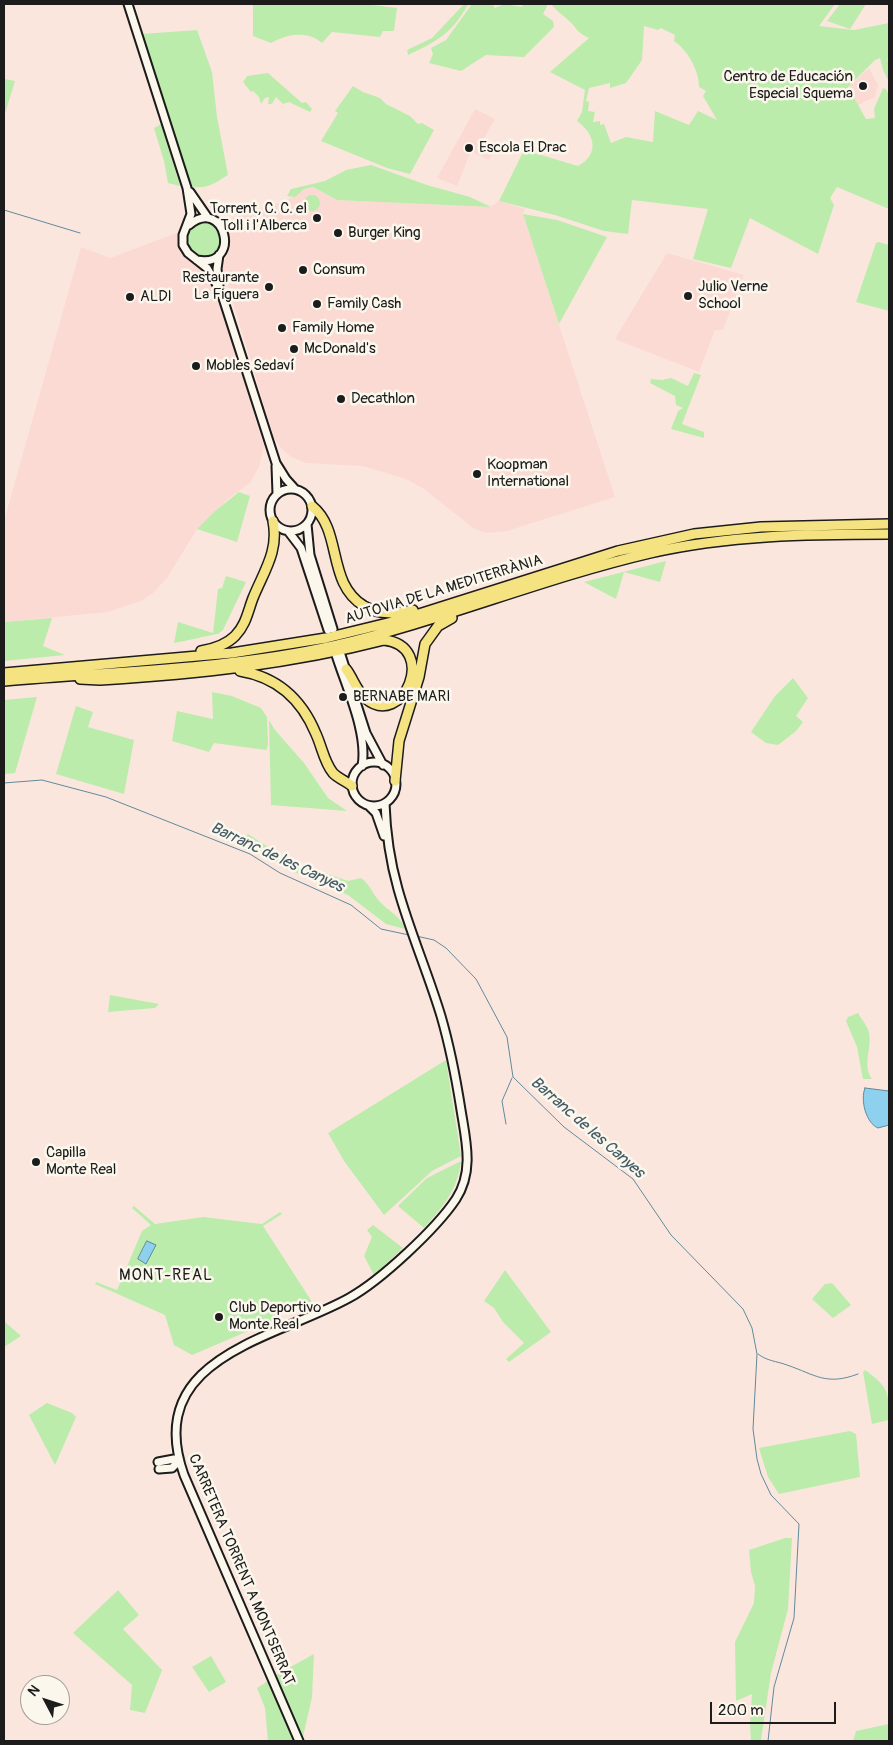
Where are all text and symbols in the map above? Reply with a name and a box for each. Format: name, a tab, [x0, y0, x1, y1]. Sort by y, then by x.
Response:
place label: Centro de Educación Especial Squema	[723, 68, 853, 103]
marker: Centro de Educación Especial Squema	[857, 80, 869, 92]
place label: Escola El Drac	[479, 139, 567, 157]
marker: Escola El Drac	[463, 142, 475, 154]
place label: Torrent, C. C. el Toll i l'Alberca	[210, 200, 307, 235]
marker: Torrent, C. C. el Toll i l'Alberca	[311, 212, 323, 224]
place label: Burger King	[348, 224, 421, 242]
marker: Burger King	[332, 227, 344, 239]
place label: Consum	[313, 261, 365, 279]
marker: Consum	[297, 264, 309, 276]
place label: Restaurante La Figuera	[182, 269, 259, 304]
place label: Julio Verne School	[698, 278, 768, 313]
marker: Restaurante La Figuera	[263, 281, 275, 293]
place label: ALDI	[140, 288, 172, 306]
marker: Julio Verne School	[682, 290, 694, 302]
marker: ALDI	[124, 291, 136, 303]
place label: Family Cash	[327, 295, 401, 313]
marker: Family Cash	[311, 298, 323, 310]
place label: Family Home	[292, 319, 374, 337]
marker: Family Home	[276, 322, 288, 334]
place label: McDonald's	[304, 340, 376, 358]
marker: McDonald's	[288, 343, 300, 355]
place label: Mobles Sedaví	[206, 357, 295, 375]
marker: Mobles Sedaví	[190, 360, 202, 372]
place label: Decathlon	[351, 390, 415, 408]
marker: Decathlon	[335, 393, 347, 405]
place label: Koopman International	[487, 456, 569, 491]
marker: Koopman International	[471, 468, 483, 480]
street label: AUTOVIA DE LA MEDITERRÀNIA	[343, 551, 545, 629]
place label: BERNABE MARI	[353, 688, 450, 706]
marker: BERNABE MARI	[337, 691, 349, 703]
water label: Barranc de les Canyes	[207, 819, 347, 897]
water label: Barranc de les Canyes	[526, 1073, 648, 1183]
place label: Capilla Monte Real	[46, 1144, 116, 1179]
marker: Capilla Monte Real	[30, 1156, 42, 1168]
district label: MONT-REAL	[118, 1266, 214, 1286]
place label: Club Deportivo Monte Real	[229, 1299, 321, 1334]
marker: Club Deportivo Monte Real	[213, 1311, 225, 1323]
street label: CARRETERA TORRENT A MONTSERRAT	[184, 1452, 298, 1688]
north arrow	[20, 1675, 70, 1725]
text: N	[24, 1682, 43, 1700]
scale bar	[713, 1692, 839, 1724]
text: 200 m	[718, 1701, 763, 1720]

